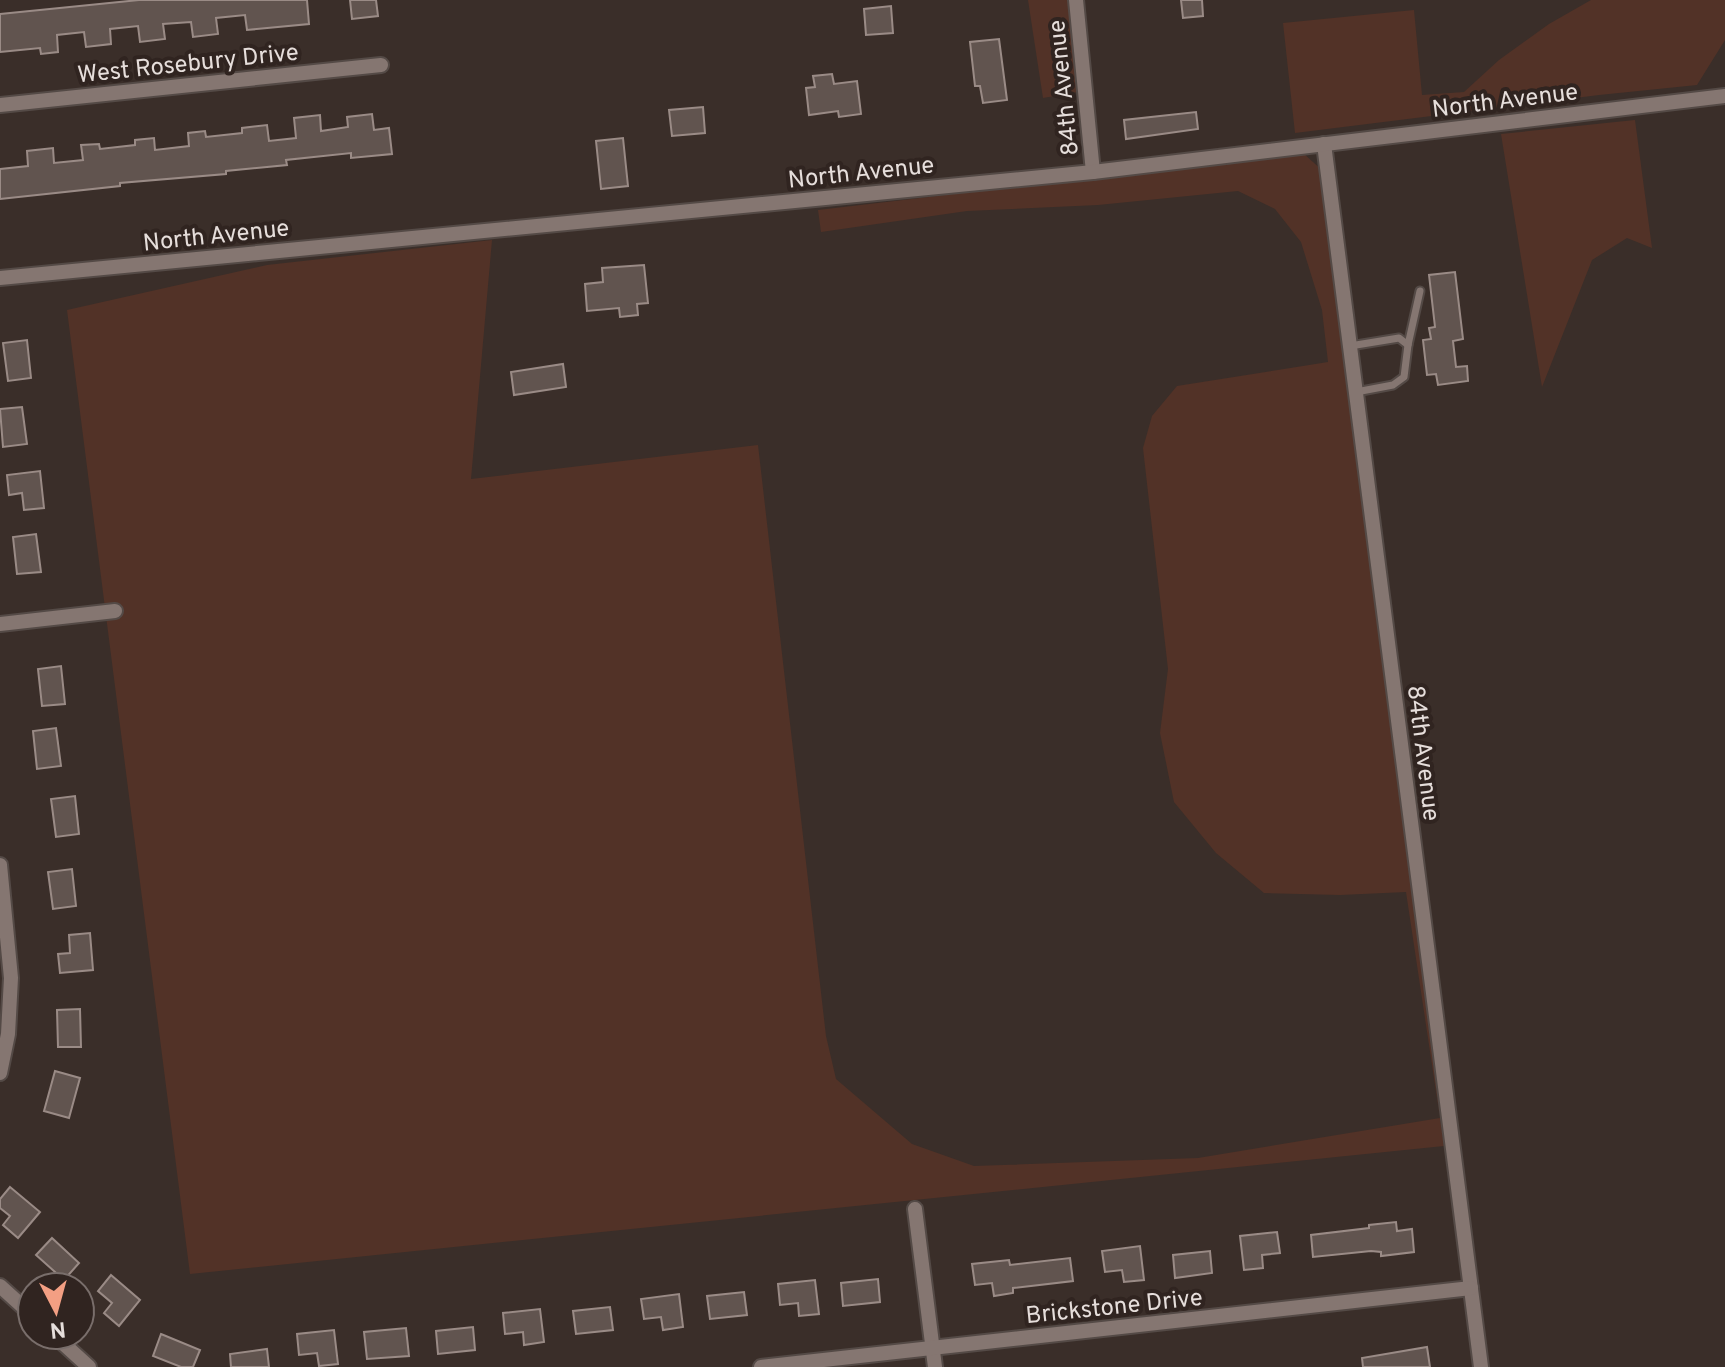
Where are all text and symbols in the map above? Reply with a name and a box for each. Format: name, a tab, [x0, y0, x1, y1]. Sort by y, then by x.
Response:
street label: 84th Avenue	[1043, 18, 1087, 157]
street label: West Rosebury Drive	[76, 38, 300, 92]
street label: North Avenue	[1430, 78, 1580, 126]
street label: North Avenue	[787, 151, 936, 197]
street label: North Avenue	[142, 214, 291, 260]
street label: 84th Avenue	[1399, 684, 1445, 823]
north arrow	[16, 1271, 96, 1351]
street label: Brickstone Drive	[1024, 1284, 1204, 1332]
text: N	[49, 1314, 67, 1343]

